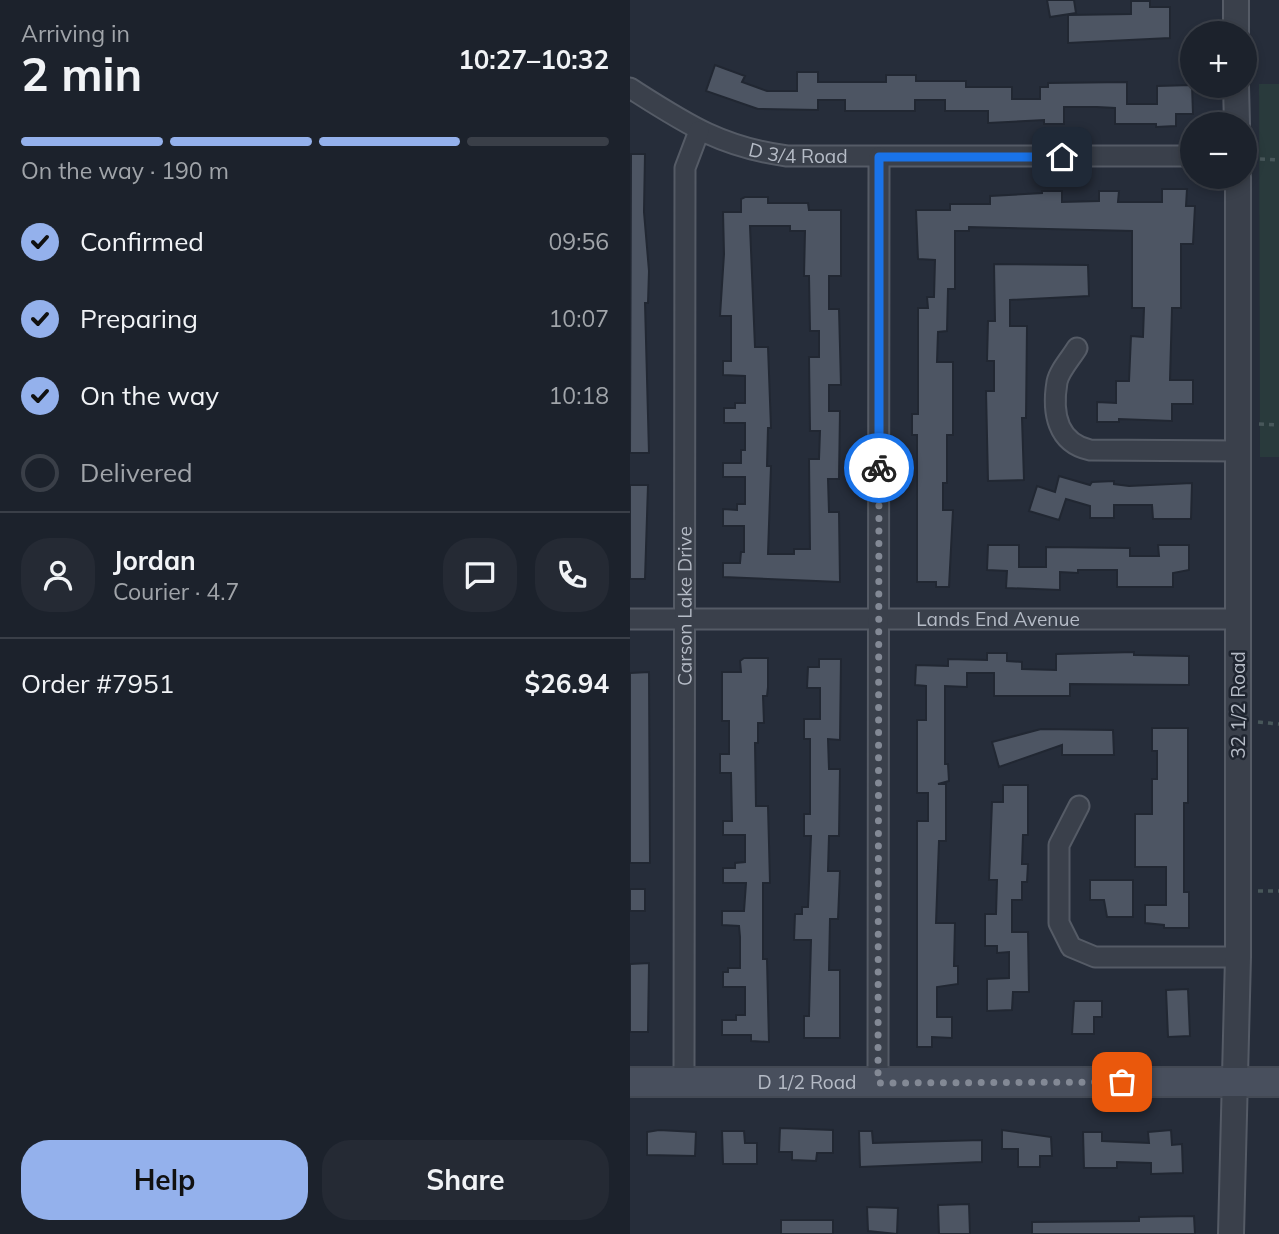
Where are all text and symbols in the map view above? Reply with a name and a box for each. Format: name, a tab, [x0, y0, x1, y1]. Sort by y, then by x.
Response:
text: Arriving in	[21, 19, 130, 48]
map controls	[1180, 21, 1257, 189]
button: +	[1180, 21, 1257, 98]
text: 10:27–10:32	[458, 43, 609, 76]
text: 2 min	[21, 45, 142, 103]
button: −	[1180, 112, 1257, 189]
pin	[1032, 127, 1092, 187]
street label: D 3/4 Road	[746, 137, 848, 168]
icon: home	[1043, 138, 1081, 176]
text: On the way · 190 m	[21, 156, 229, 185]
icon: check	[21, 223, 59, 261]
text: Confirmed	[80, 225, 204, 258]
text: 09:56	[549, 227, 609, 256]
icon: check	[21, 300, 59, 338]
text: Preparing	[80, 302, 198, 335]
text: 10:07	[549, 304, 609, 333]
icon: check	[21, 377, 59, 415]
text: On the way	[80, 379, 219, 412]
text: 10:18	[549, 381, 609, 410]
courier	[844, 433, 914, 503]
icon: bike	[860, 449, 898, 487]
text: Delivered	[80, 456, 193, 489]
street label: Carson Lake Drive	[672, 526, 697, 686]
button: person	[21, 538, 95, 612]
button: chat	[443, 538, 517, 612]
button: phone	[535, 538, 609, 612]
text: Jordan	[113, 544, 196, 577]
text: Courier · 4.7	[113, 577, 239, 606]
street label: Lands End Avenue	[916, 607, 1080, 631]
street label: 32 1/2 Road	[1226, 651, 1250, 759]
text: Order #7951	[21, 667, 174, 700]
text: $26.94	[525, 667, 609, 700]
pin	[1092, 1052, 1152, 1112]
icon: bag	[1103, 1063, 1141, 1101]
street label: D 1/2 Road	[758, 1070, 857, 1094]
button: Help	[21, 1140, 308, 1220]
button: Share	[322, 1140, 609, 1220]

